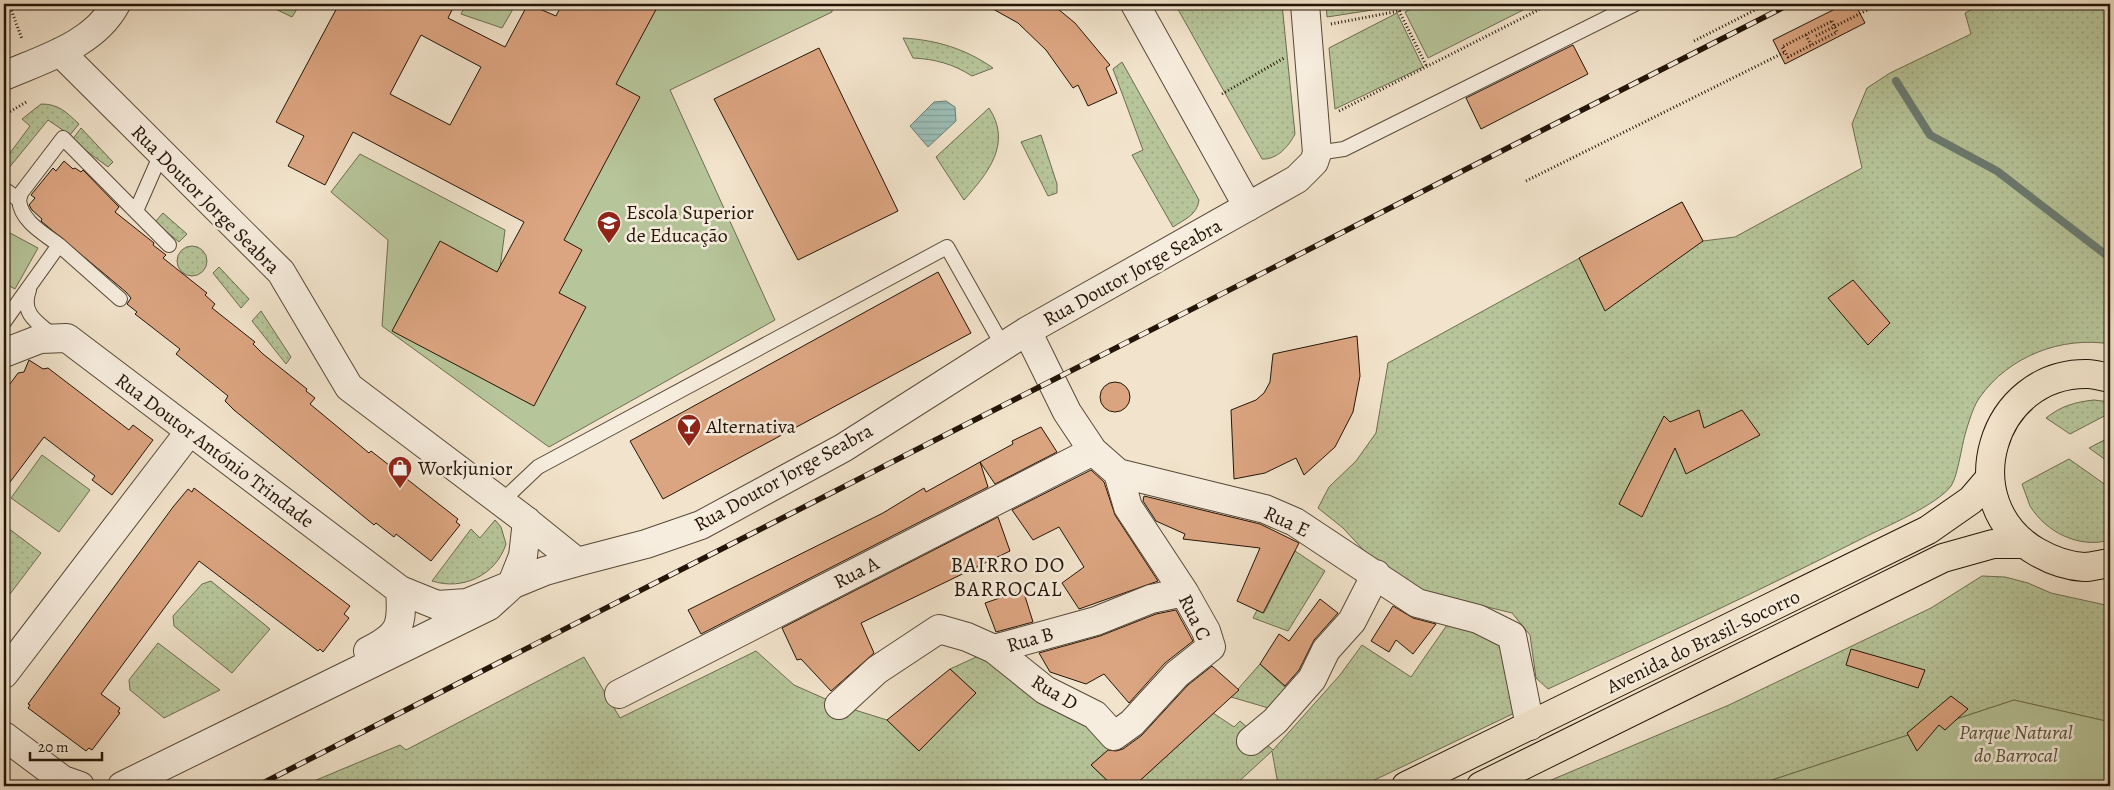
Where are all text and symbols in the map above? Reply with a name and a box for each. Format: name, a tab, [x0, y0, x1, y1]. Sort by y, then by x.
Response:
street label: Rua Doutor Jorge Seabra	[125, 119, 287, 280]
place label: Escola Superior de Educação	[626, 199, 754, 249]
school or university icon: Escola Superior de Educação	[596, 210, 622, 244]
street label: Rua Doutor Jorge Seabra	[1038, 212, 1227, 333]
street label: Rua Doutor António Trindade	[110, 367, 320, 534]
bar icon: Alternativa	[676, 413, 702, 447]
place label: Alternativa	[705, 413, 796, 440]
street label: Rua Doutor Jorge Seabra	[689, 417, 878, 538]
shop icon: Workjunior	[387, 455, 413, 489]
place label: Workjunior	[417, 455, 513, 482]
street label: Rua E	[1260, 499, 1314, 544]
street label: Rua A	[829, 550, 884, 595]
district label: BAIRRO DO BARROCAL	[951, 551, 1065, 603]
street label: Avenida do Brasil-Socorro	[1601, 583, 1805, 701]
street label: Rua C	[1172, 590, 1217, 645]
street label: Rua B	[1004, 620, 1057, 659]
street label: Rua D	[1026, 668, 1083, 717]
park label: Parque Natural do Barrocal	[1959, 719, 2073, 769]
scale bar	[30, 730, 102, 762]
text: 20 m	[38, 737, 69, 757]

